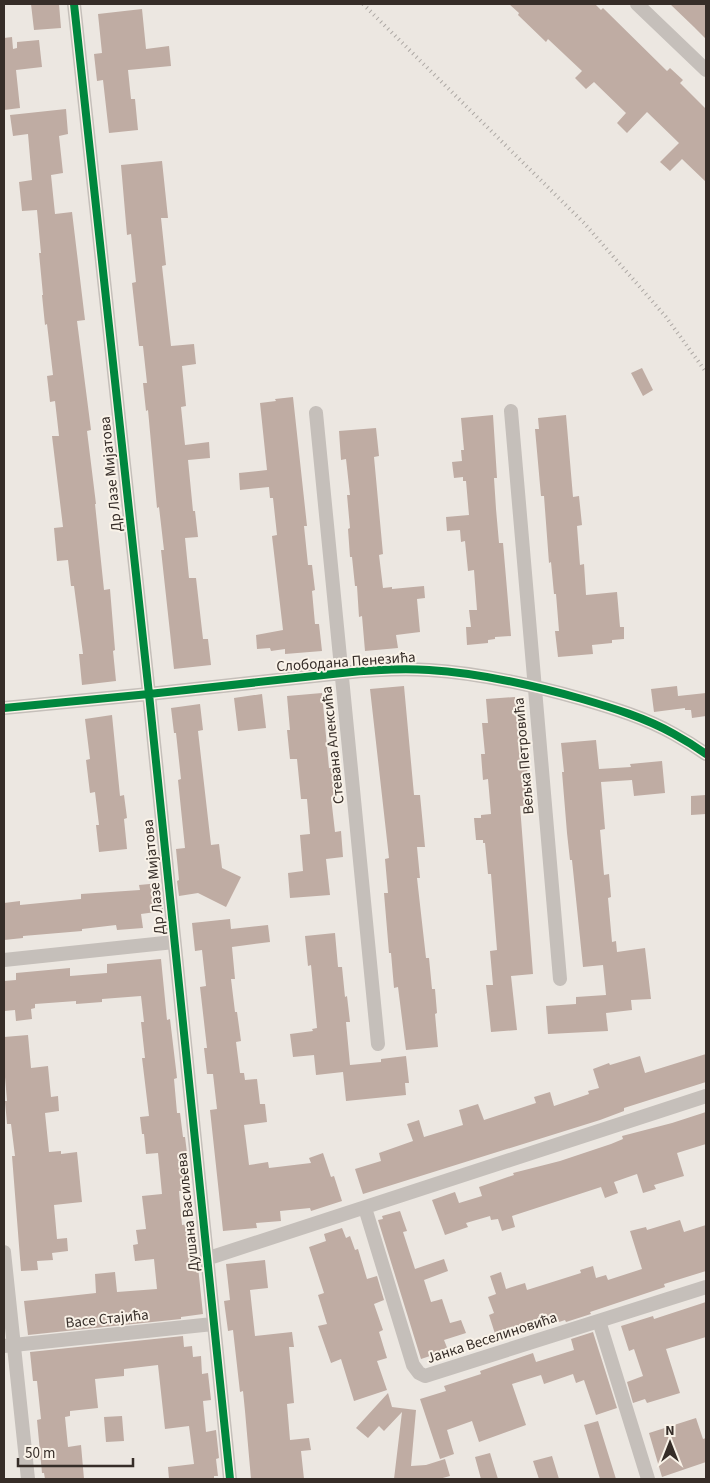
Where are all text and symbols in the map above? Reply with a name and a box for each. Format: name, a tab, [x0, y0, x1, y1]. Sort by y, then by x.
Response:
street label: Др Лазе Мијатова	[94, 415, 128, 533]
street label: Слободана Пенезића	[276, 647, 416, 677]
street label: Стевана Алексића	[316, 685, 350, 805]
street label: Вељка Петровића	[508, 697, 540, 815]
street label: Др Лазе Мијатова	[137, 818, 171, 936]
street label: Душана Васиљева	[171, 1151, 205, 1273]
street label: Васе Стајића	[64, 1304, 150, 1334]
street label: Јанка Веселиновића	[424, 1307, 560, 1369]
north arrow	[645, 1418, 695, 1468]
text: N	[665, 1421, 675, 1441]
scale bar	[18, 1436, 132, 1468]
text: 50 m	[25, 1443, 55, 1464]

